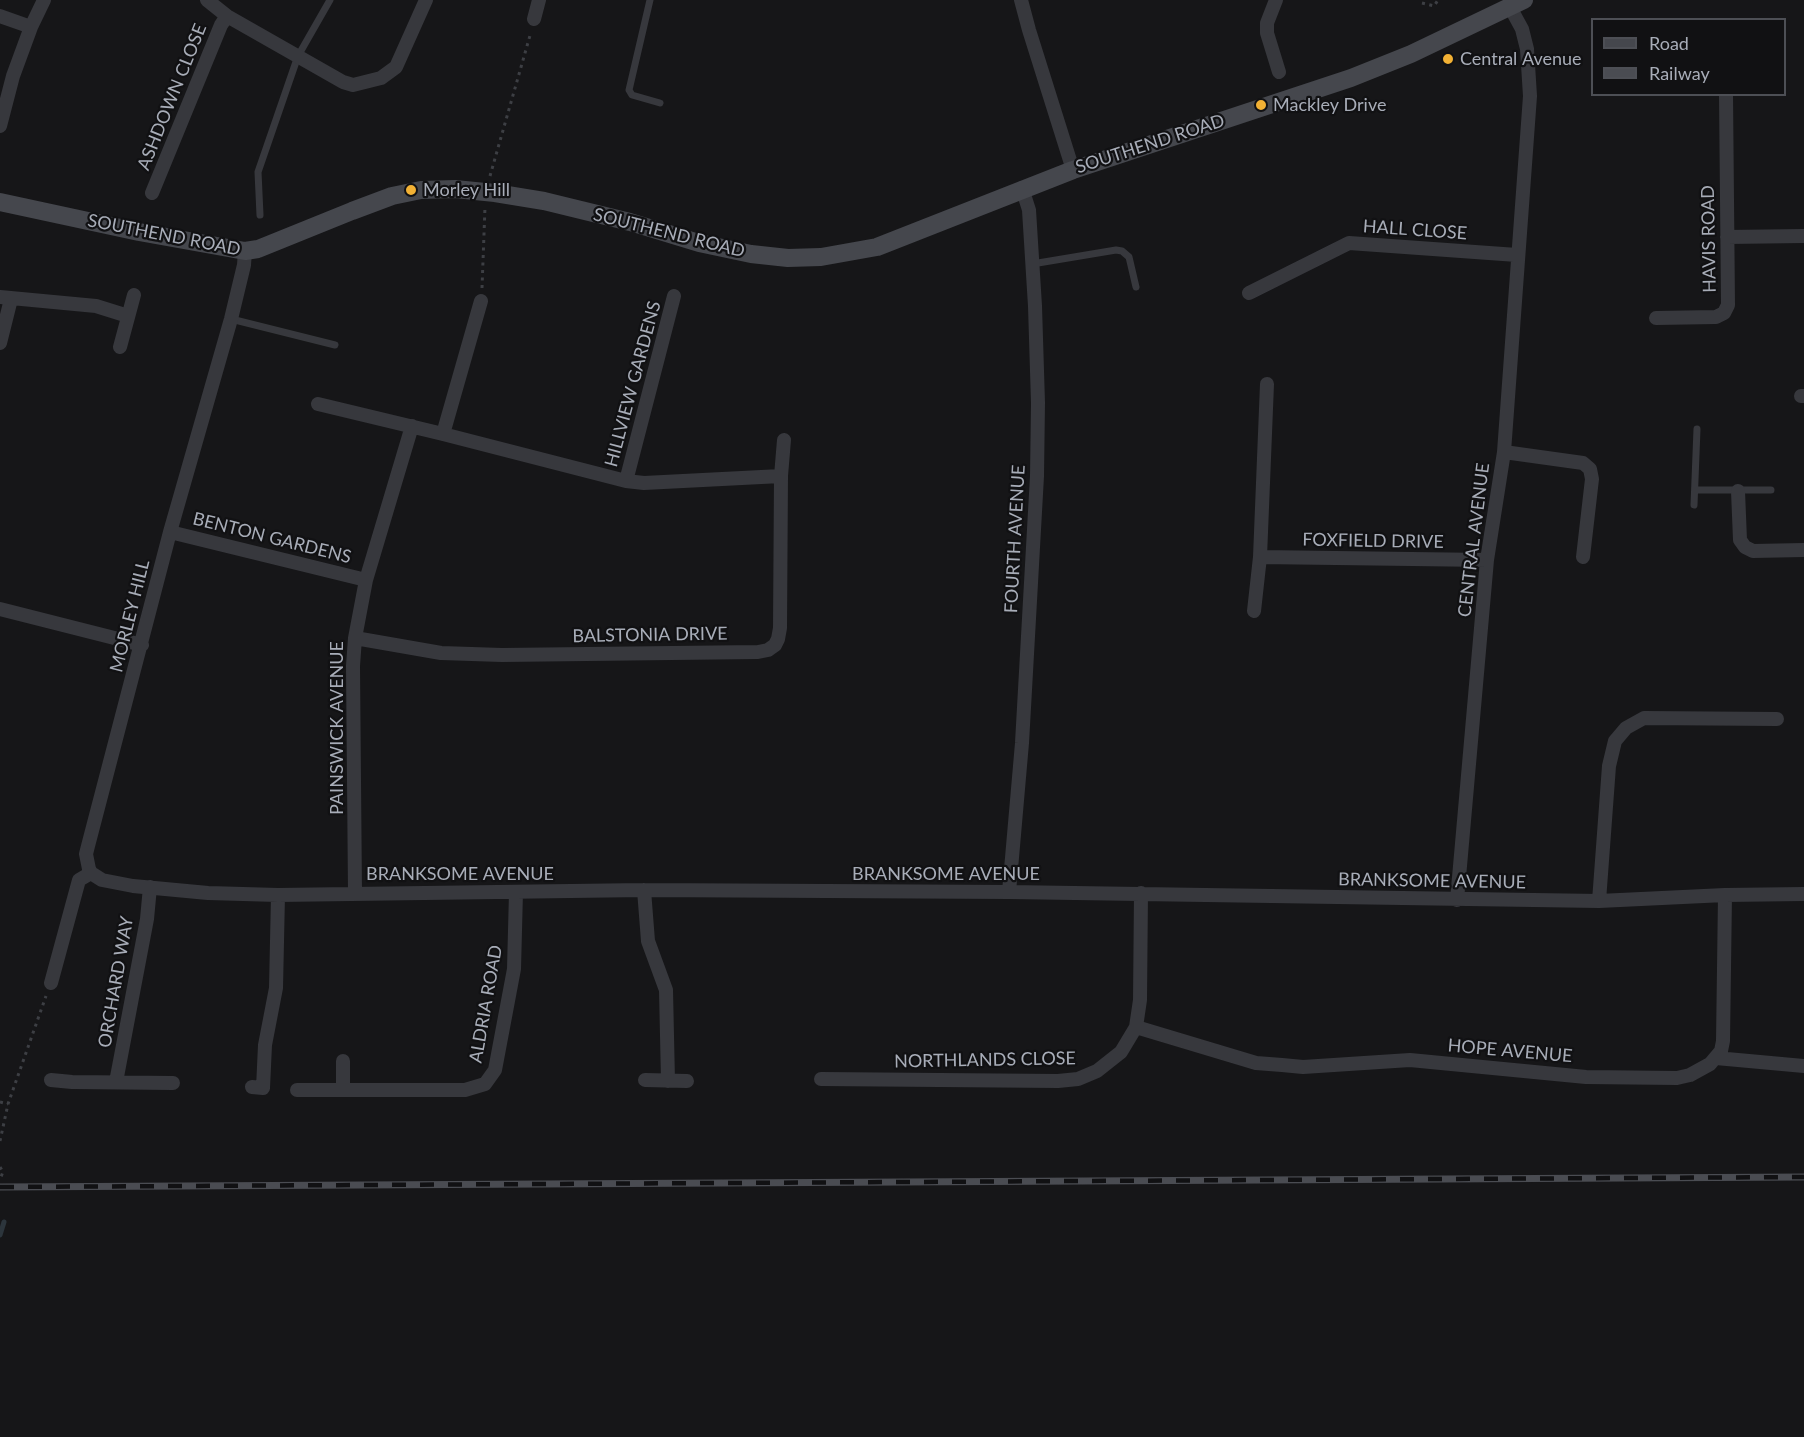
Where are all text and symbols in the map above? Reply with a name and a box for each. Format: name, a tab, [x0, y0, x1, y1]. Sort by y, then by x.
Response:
legend	[1591, 18, 1786, 96]
street label: ASHDOWN CLOSE	[133, 21, 211, 173]
text: Road	[1649, 32, 1689, 54]
place label: Central Avenue	[1460, 48, 1582, 70]
marker: Central Avenue	[1441, 52, 1455, 66]
text: Railway	[1649, 62, 1710, 84]
place label: Mackley Drive	[1273, 94, 1386, 116]
marker: Mackley Drive	[1254, 98, 1268, 112]
street label: SOUTHEND ROAD	[1073, 110, 1227, 178]
place label: Morley Hill	[423, 179, 510, 201]
marker: Morley Hill	[404, 183, 418, 197]
street label: HAVIS ROAD	[1697, 185, 1721, 293]
street label: SOUTHEND ROAD	[591, 204, 747, 262]
street label: SOUTHEND ROAD	[86, 210, 242, 260]
street label: HALL CLOSE	[1362, 216, 1468, 244]
street label: HILLVIEW GARDENS	[600, 299, 666, 469]
street label: CENTRAL AVENUE	[1454, 462, 1494, 618]
street label: FOURTH AVENUE	[1000, 464, 1030, 614]
street label: BENTON GARDENS	[190, 508, 354, 568]
street label: FOXFIELD DRIVE	[1302, 529, 1444, 553]
street label: MORLEY HILL	[106, 558, 154, 674]
street label: BALSTONIA DRIVE	[572, 623, 728, 647]
street label: PAINSWICK AVENUE	[326, 641, 348, 815]
street label: BRANKSOME AVENUE	[366, 863, 554, 885]
street label: BRANKSOME AVENUE	[852, 863, 1040, 885]
street label: BRANKSOME AVENUE	[1338, 869, 1526, 893]
street label: ORCHARD WAY	[94, 915, 138, 1049]
street label: ALDRIA ROAD	[465, 943, 507, 1065]
street label: HOPE AVENUE	[1447, 1035, 1573, 1067]
street label: NORTHLANDS CLOSE	[894, 1048, 1076, 1072]

